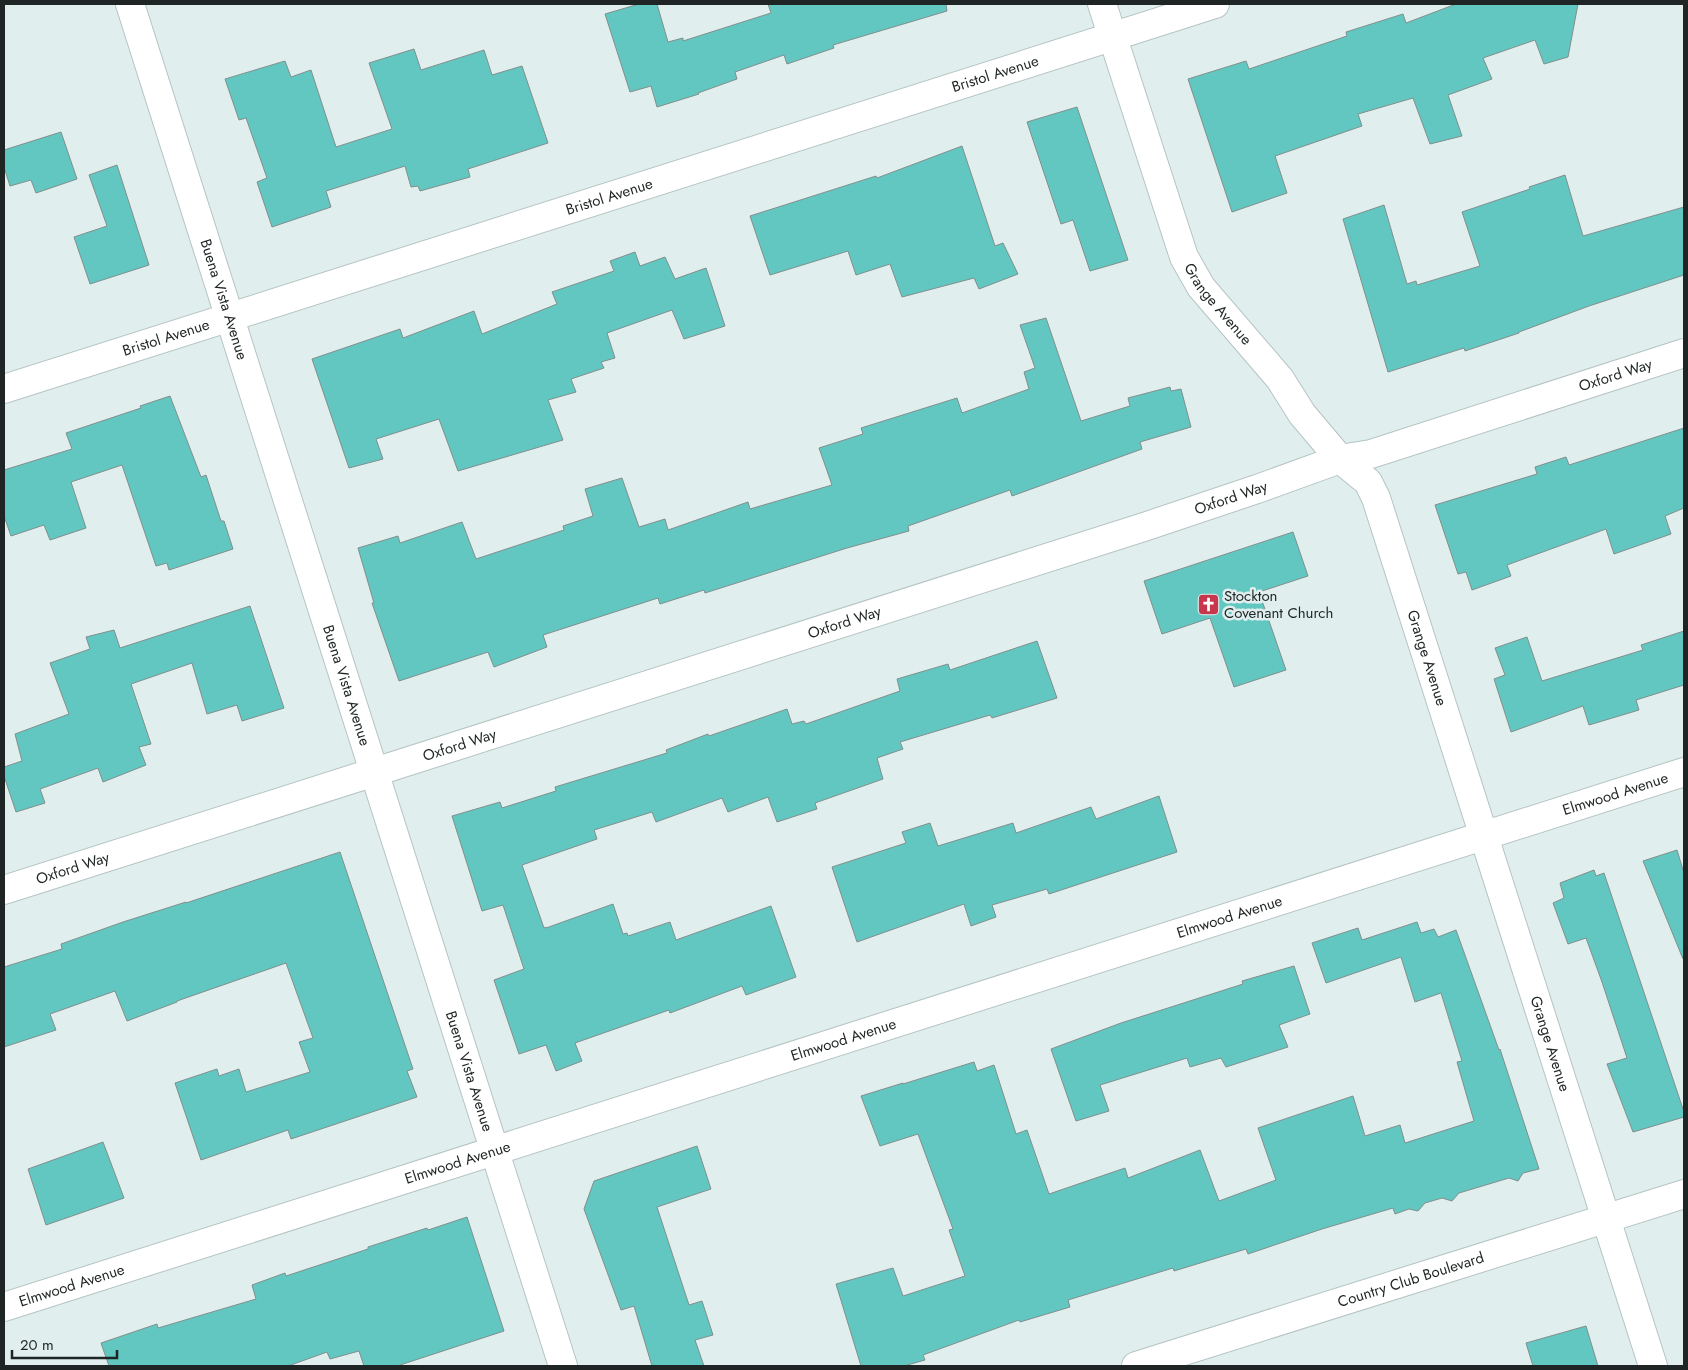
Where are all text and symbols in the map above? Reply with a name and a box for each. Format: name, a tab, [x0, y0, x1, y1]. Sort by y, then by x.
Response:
street label: Bristol Avenue	[949, 50, 1042, 98]
street label: Bristol Avenue	[563, 172, 656, 221]
street label: Buena Vista Avenue	[194, 236, 254, 363]
street label: Grange Avenue	[1179, 259, 1257, 350]
street label: Bristol Avenue	[120, 313, 213, 362]
street label: Oxford Way	[1576, 353, 1655, 397]
street label: Oxford Way	[1191, 475, 1271, 520]
place label: Stockton Covenant Church	[1224, 585, 1333, 624]
church icon: Stockton Covenant Church	[1196, 593, 1220, 617]
street label: Oxford Way	[805, 600, 884, 644]
street label: Grange Avenue	[1401, 607, 1453, 709]
street label: Buena Vista Avenue	[317, 622, 376, 749]
street label: Oxford Way	[420, 723, 499, 767]
street label: Elmwood Avenue	[1560, 767, 1671, 821]
street label: Oxford Way	[33, 846, 113, 890]
street label: Elmwood Avenue	[1174, 890, 1285, 944]
street label: Grange Avenue	[1525, 993, 1576, 1095]
street label: Buena Vista Avenue	[440, 1008, 499, 1135]
street label: Elmwood Avenue	[788, 1012, 899, 1067]
street label: Elmwood Avenue	[402, 1135, 513, 1190]
street label: Country Club Boulevard	[1335, 1246, 1487, 1313]
street label: Elmwood Avenue	[16, 1258, 127, 1313]
scale bar	[12, 1328, 118, 1360]
text: 20 m	[20, 1334, 54, 1356]

